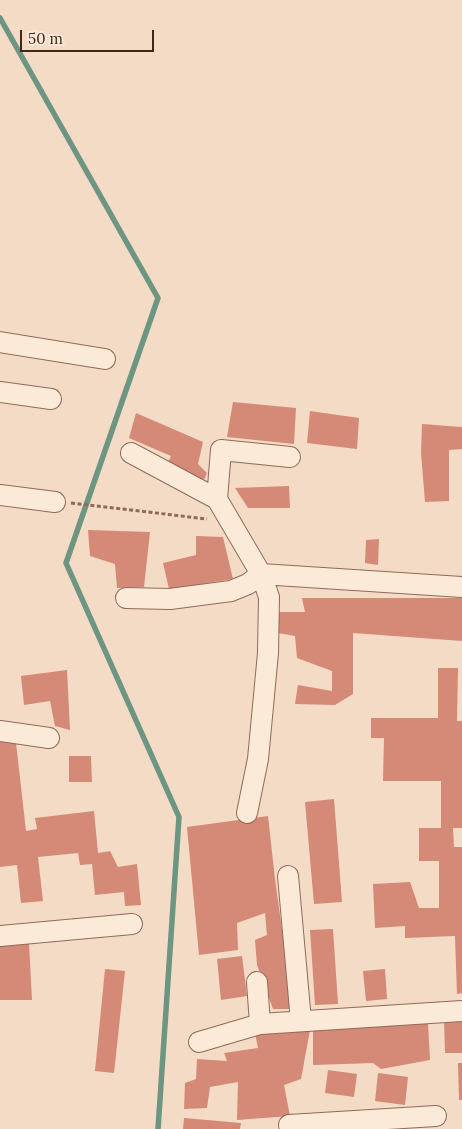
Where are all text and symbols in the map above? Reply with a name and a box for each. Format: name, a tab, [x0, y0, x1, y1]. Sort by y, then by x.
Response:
scale bar	[22, 20, 156, 52]
text: 50 m	[28, 29, 63, 48]

